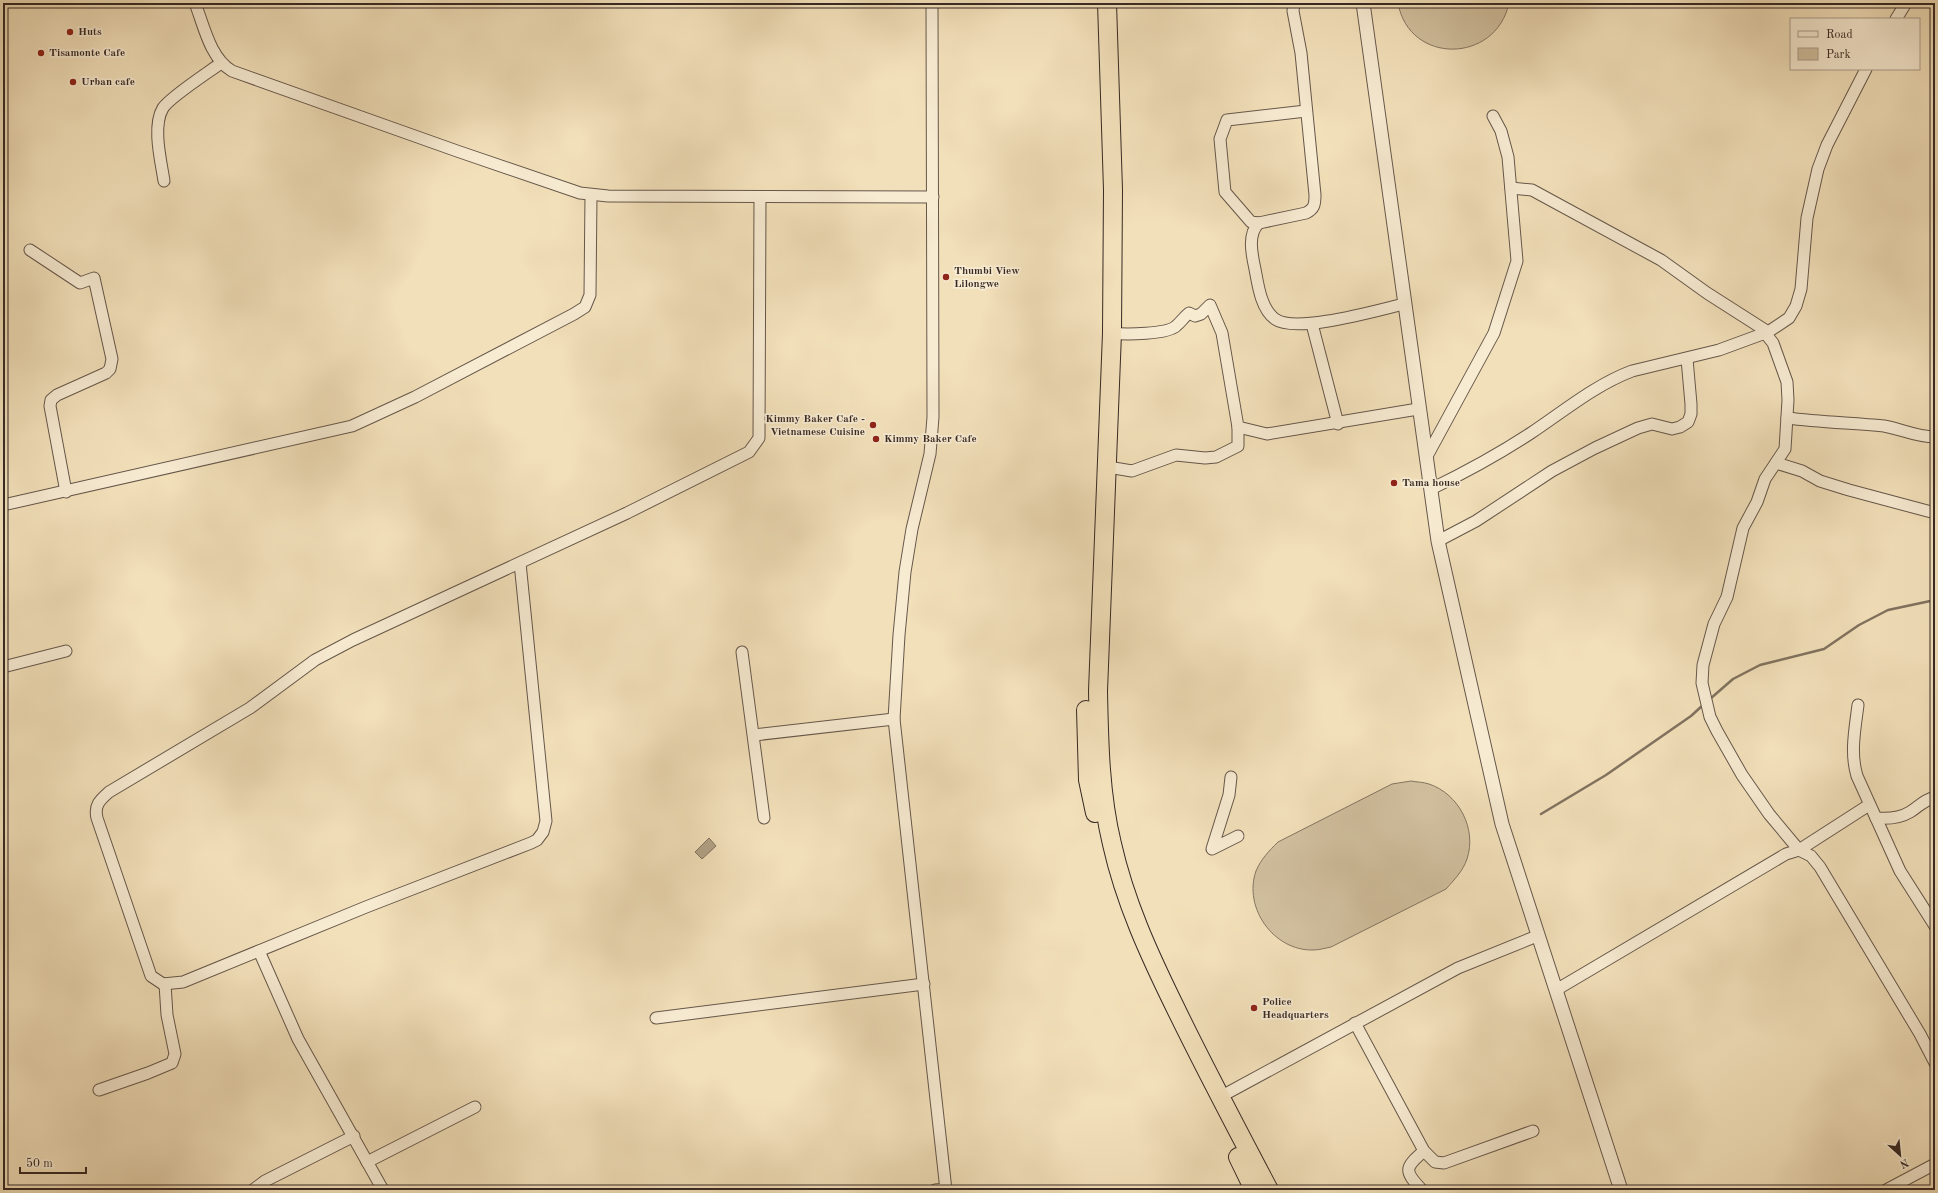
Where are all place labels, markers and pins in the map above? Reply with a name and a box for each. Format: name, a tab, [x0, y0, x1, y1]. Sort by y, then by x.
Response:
marker: Huts	[65, 27, 75, 37]
place label: Huts	[78, 27, 102, 38]
marker: Tisamonte Cafe	[36, 48, 46, 58]
place label: Tisamonte Cafe	[49, 48, 125, 59]
marker: Urban cafe	[68, 77, 78, 87]
place label: Urban cafe	[81, 77, 135, 88]
place label: Thumbi View Lilongwe	[954, 266, 1020, 290]
marker: Thumbi View Lilongwe	[941, 272, 951, 282]
place label: Kimmy Baker Cafe - Vietnamese Cuisine	[765, 414, 865, 438]
marker: Kimmy Baker Cafe - Vietnamese Cuisine	[868, 420, 878, 430]
marker: Kimmy Baker Cafe	[871, 434, 881, 444]
place label: Kimmy Baker Cafe	[884, 434, 977, 445]
marker: Tama house	[1389, 478, 1399, 488]
place label: Tama house	[1402, 478, 1460, 489]
place label: Police Headquarters	[1262, 997, 1329, 1021]
marker: Police Headquarters	[1249, 1003, 1259, 1013]

